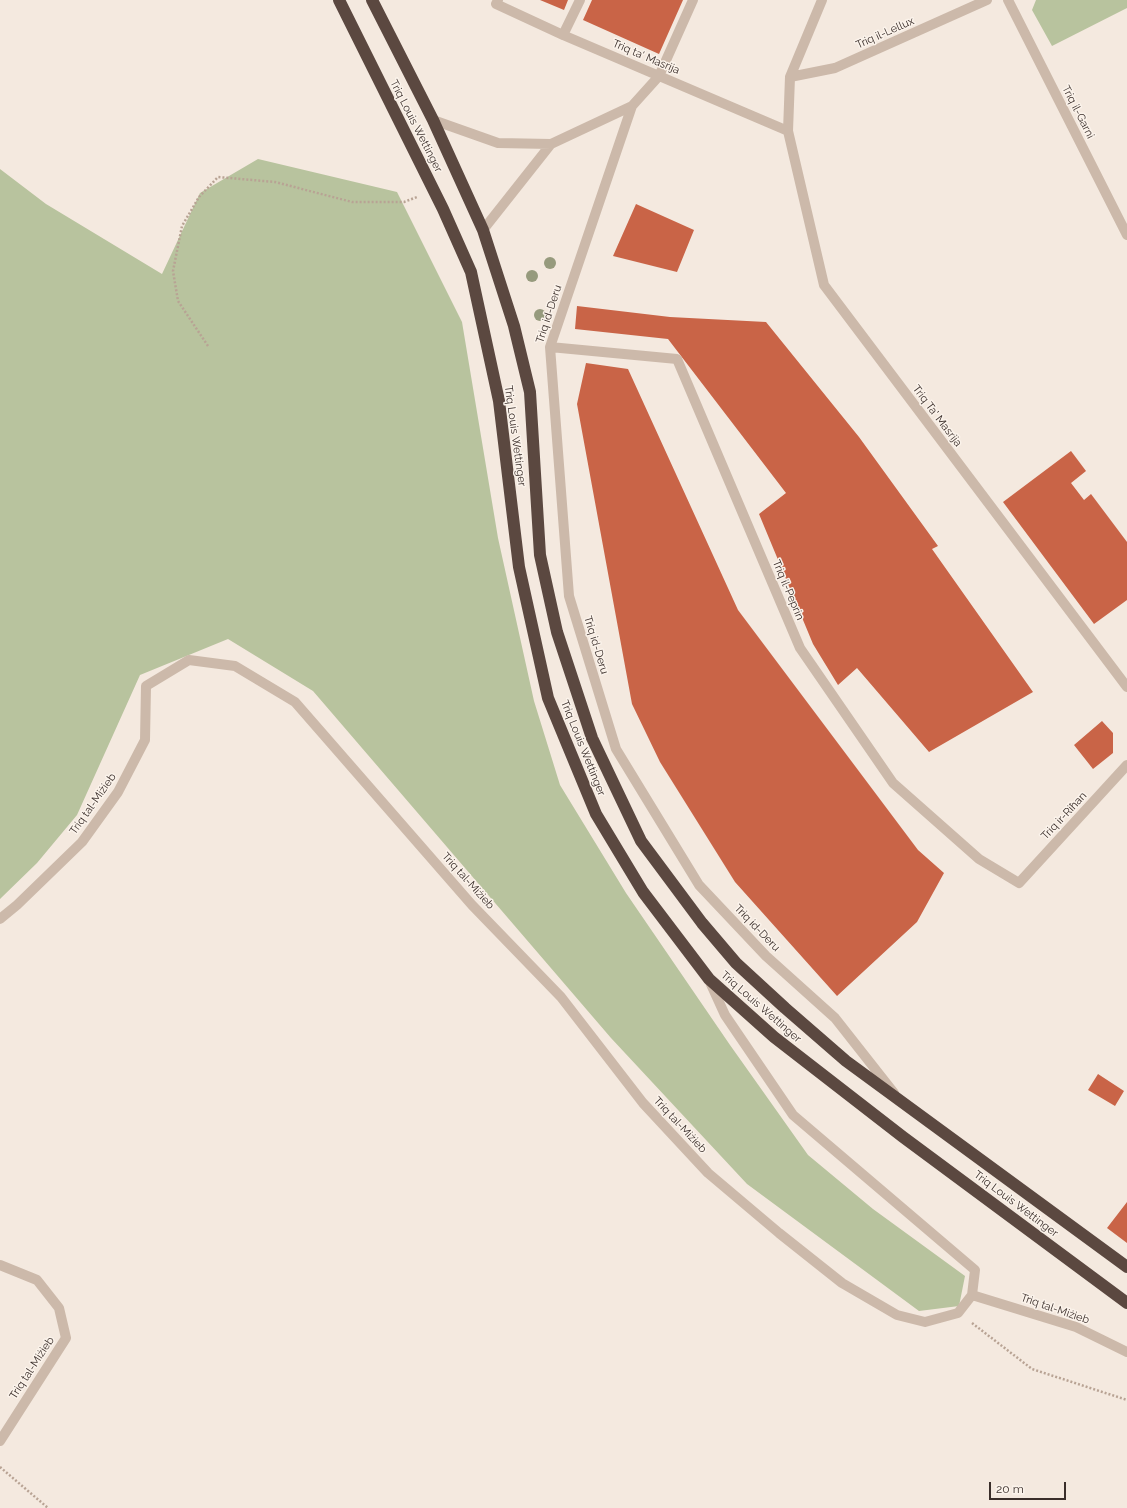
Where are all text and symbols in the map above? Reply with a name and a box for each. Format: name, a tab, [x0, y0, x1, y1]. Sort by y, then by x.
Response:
street label: Triq il-Lellux	[854, 14, 916, 52]
street label: Triq ta' Masrija	[610, 37, 682, 77]
street label: Triq Louis Wettinger	[387, 78, 445, 174]
street label: Triq il-Garni	[1059, 83, 1097, 141]
street label: Triq id-Deru	[533, 283, 565, 345]
street label: Triq Ta' Masrija	[910, 383, 964, 449]
street label: Triq Louis Wettinger	[501, 385, 529, 487]
street label: Triq il-Peprin	[769, 558, 807, 622]
street label: Triq id-Deru	[581, 614, 611, 676]
street label: Triq Louis Wettinger	[558, 698, 608, 798]
street label: Triq tal-Miżieb	[67, 771, 119, 837]
street label: Triq ir-Riħan	[1039, 789, 1089, 843]
street label: Triq tal-Miżieb	[439, 850, 497, 912]
street label: Triq id-Deru	[731, 902, 783, 954]
street label: Triq Louis Wettinger	[718, 969, 804, 1045]
street label: Triq tal-Miżieb	[651, 1094, 709, 1156]
street label: Triq Louis Wettinger	[971, 1168, 1061, 1240]
street label: Triq tal-Miżieb	[1019, 1291, 1091, 1327]
street label: Triq tal-Miżieb	[7, 1334, 57, 1402]
scale bar	[991, 1474, 1068, 1500]
text: 20 m	[996, 1482, 1024, 1496]

